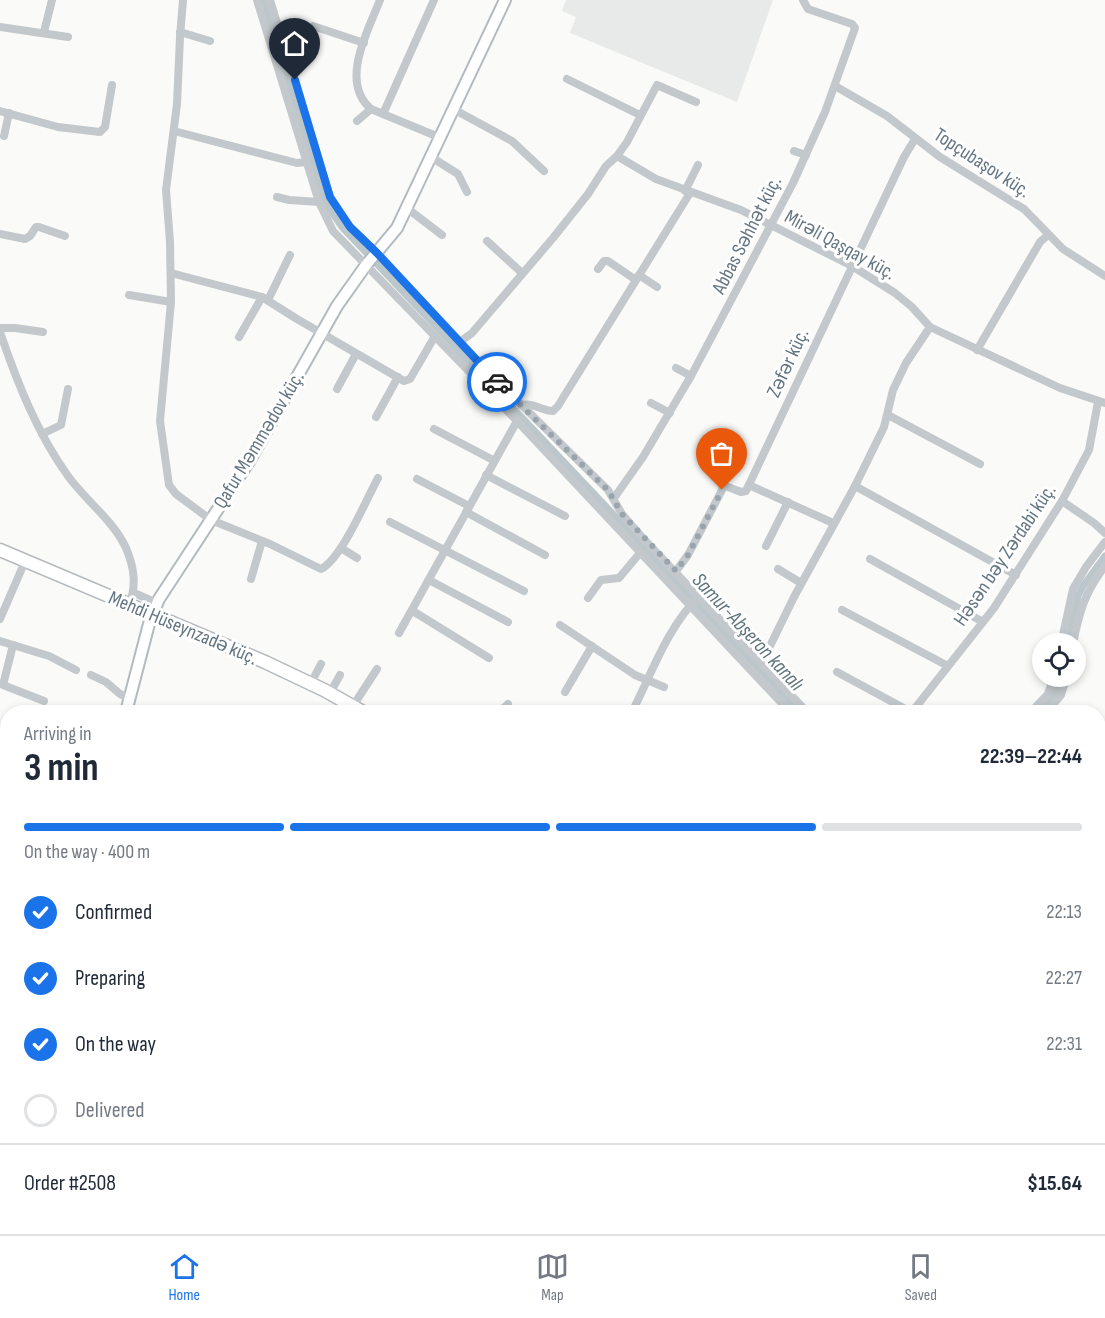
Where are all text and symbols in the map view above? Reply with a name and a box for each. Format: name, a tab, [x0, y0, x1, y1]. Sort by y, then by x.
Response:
pin	[269, 18, 320, 80]
icon: home	[278, 27, 311, 60]
street label: Topçubaşov küç.	[929, 123, 1035, 203]
street label: Abbas Səhhət küç.	[707, 172, 787, 299]
street label: Mirəli Qaşqay küç.	[780, 205, 900, 285]
street label: Zəfər küç.	[762, 325, 814, 401]
courier	[467, 352, 527, 412]
icon: car	[481, 366, 514, 399]
street label: Qafur Məmmədov küç.	[209, 367, 309, 513]
pin	[696, 428, 747, 490]
icon: bag	[705, 437, 738, 470]
street label: Həsən bəy Zərdabi küç.	[949, 480, 1061, 630]
water label: Samur-Abşeron kanalı	[687, 568, 809, 696]
street label: Mehdi Hüseynzadə küç.	[105, 586, 261, 670]
map controls	[1032, 633, 1086, 687]
button: locate	[1032, 633, 1086, 687]
text: Arriving in	[24, 722, 92, 746]
text: 22:39–22:44	[980, 743, 1082, 770]
text: 3 min	[24, 745, 99, 792]
text: On the way · 400 m	[24, 840, 150, 864]
icon: check	[24, 896, 57, 929]
text: Confirmed	[75, 899, 152, 926]
text: 22:13	[1046, 900, 1082, 924]
icon: check	[24, 962, 57, 995]
text: Preparing	[75, 965, 145, 992]
text: 22:27	[1045, 966, 1082, 990]
icon: check	[24, 1028, 57, 1061]
text: On the way	[75, 1031, 156, 1058]
text: 22:31	[1046, 1032, 1082, 1056]
text: Delivered	[75, 1097, 144, 1124]
text: Order #2508	[24, 1170, 116, 1197]
text: $15.64	[1027, 1170, 1082, 1197]
tab: Home	[168, 1250, 201, 1305]
tab: Map	[536, 1250, 569, 1305]
tab: Saved	[904, 1250, 937, 1305]

